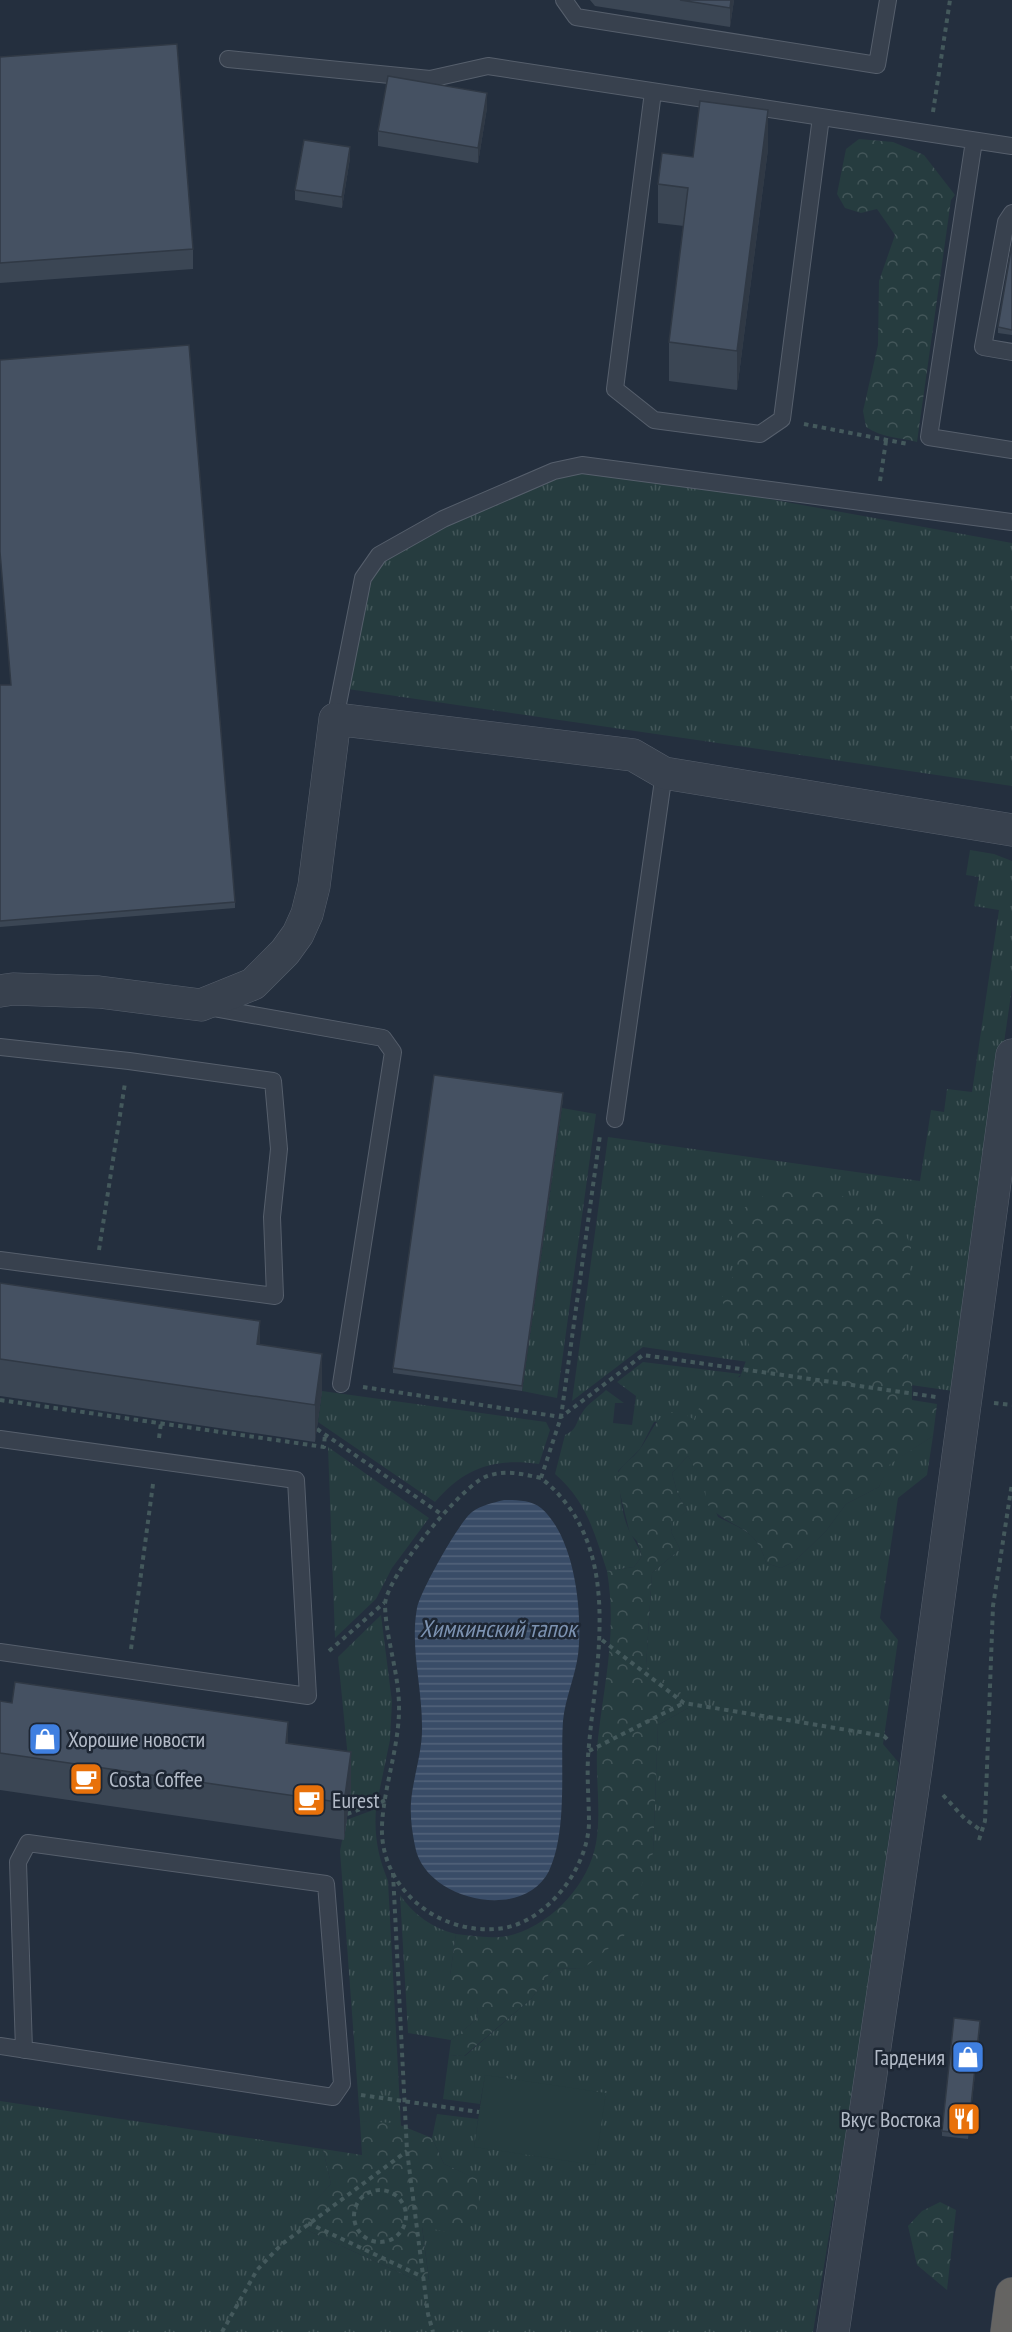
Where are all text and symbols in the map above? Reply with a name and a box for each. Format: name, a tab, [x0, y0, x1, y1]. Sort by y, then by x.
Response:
water label: Химкинский тапок	[420, 1613, 579, 1644]
shop icon: Хорошие новости	[27, 1721, 63, 1757]
place label: Хорошие новости	[68, 1725, 205, 1753]
cafe icon: Costa Coffee	[68, 1761, 104, 1797]
place label: Costa Coffee	[109, 1765, 203, 1793]
cafe icon: Eurest	[291, 1782, 327, 1818]
place label: Eurest	[332, 1786, 380, 1814]
shop icon: Гардения	[950, 2039, 986, 2075]
place label: Гардения	[874, 2043, 945, 2071]
restaurant icon: Вкус Востока	[946, 2101, 982, 2137]
place label: Вкус Востока	[840, 2105, 941, 2133]

